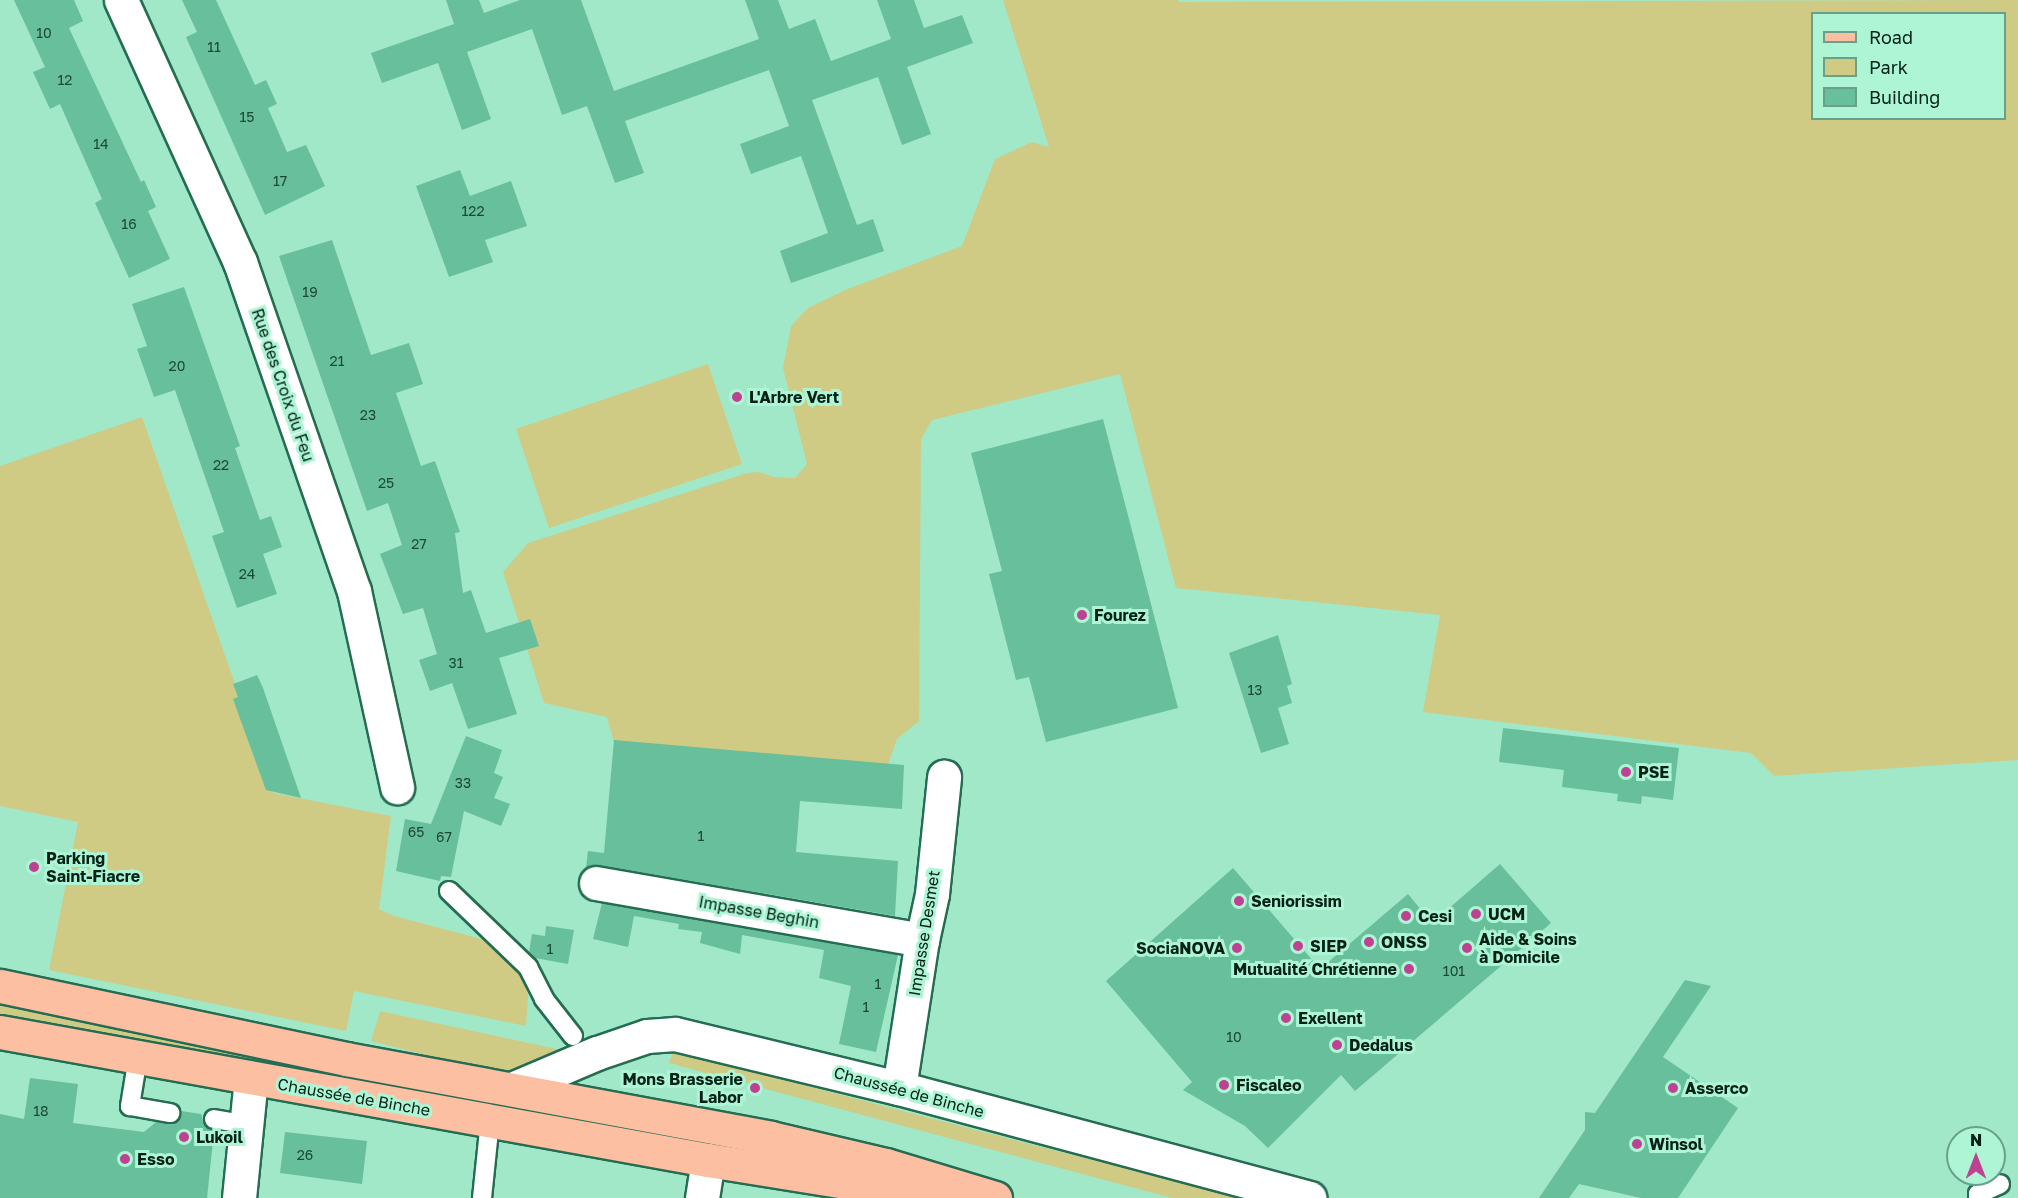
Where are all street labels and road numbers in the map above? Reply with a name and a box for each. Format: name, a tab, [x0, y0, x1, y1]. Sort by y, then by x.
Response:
street label: Rue des Croix du Feu	[248, 306, 318, 464]
street label: Impasse Desmet	[905, 869, 943, 997]
street label: Impasse Beghin	[697, 892, 821, 932]
street label: Chaussée de Binche	[832, 1063, 986, 1121]
street label: Chaussée de Binche	[276, 1074, 432, 1120]

